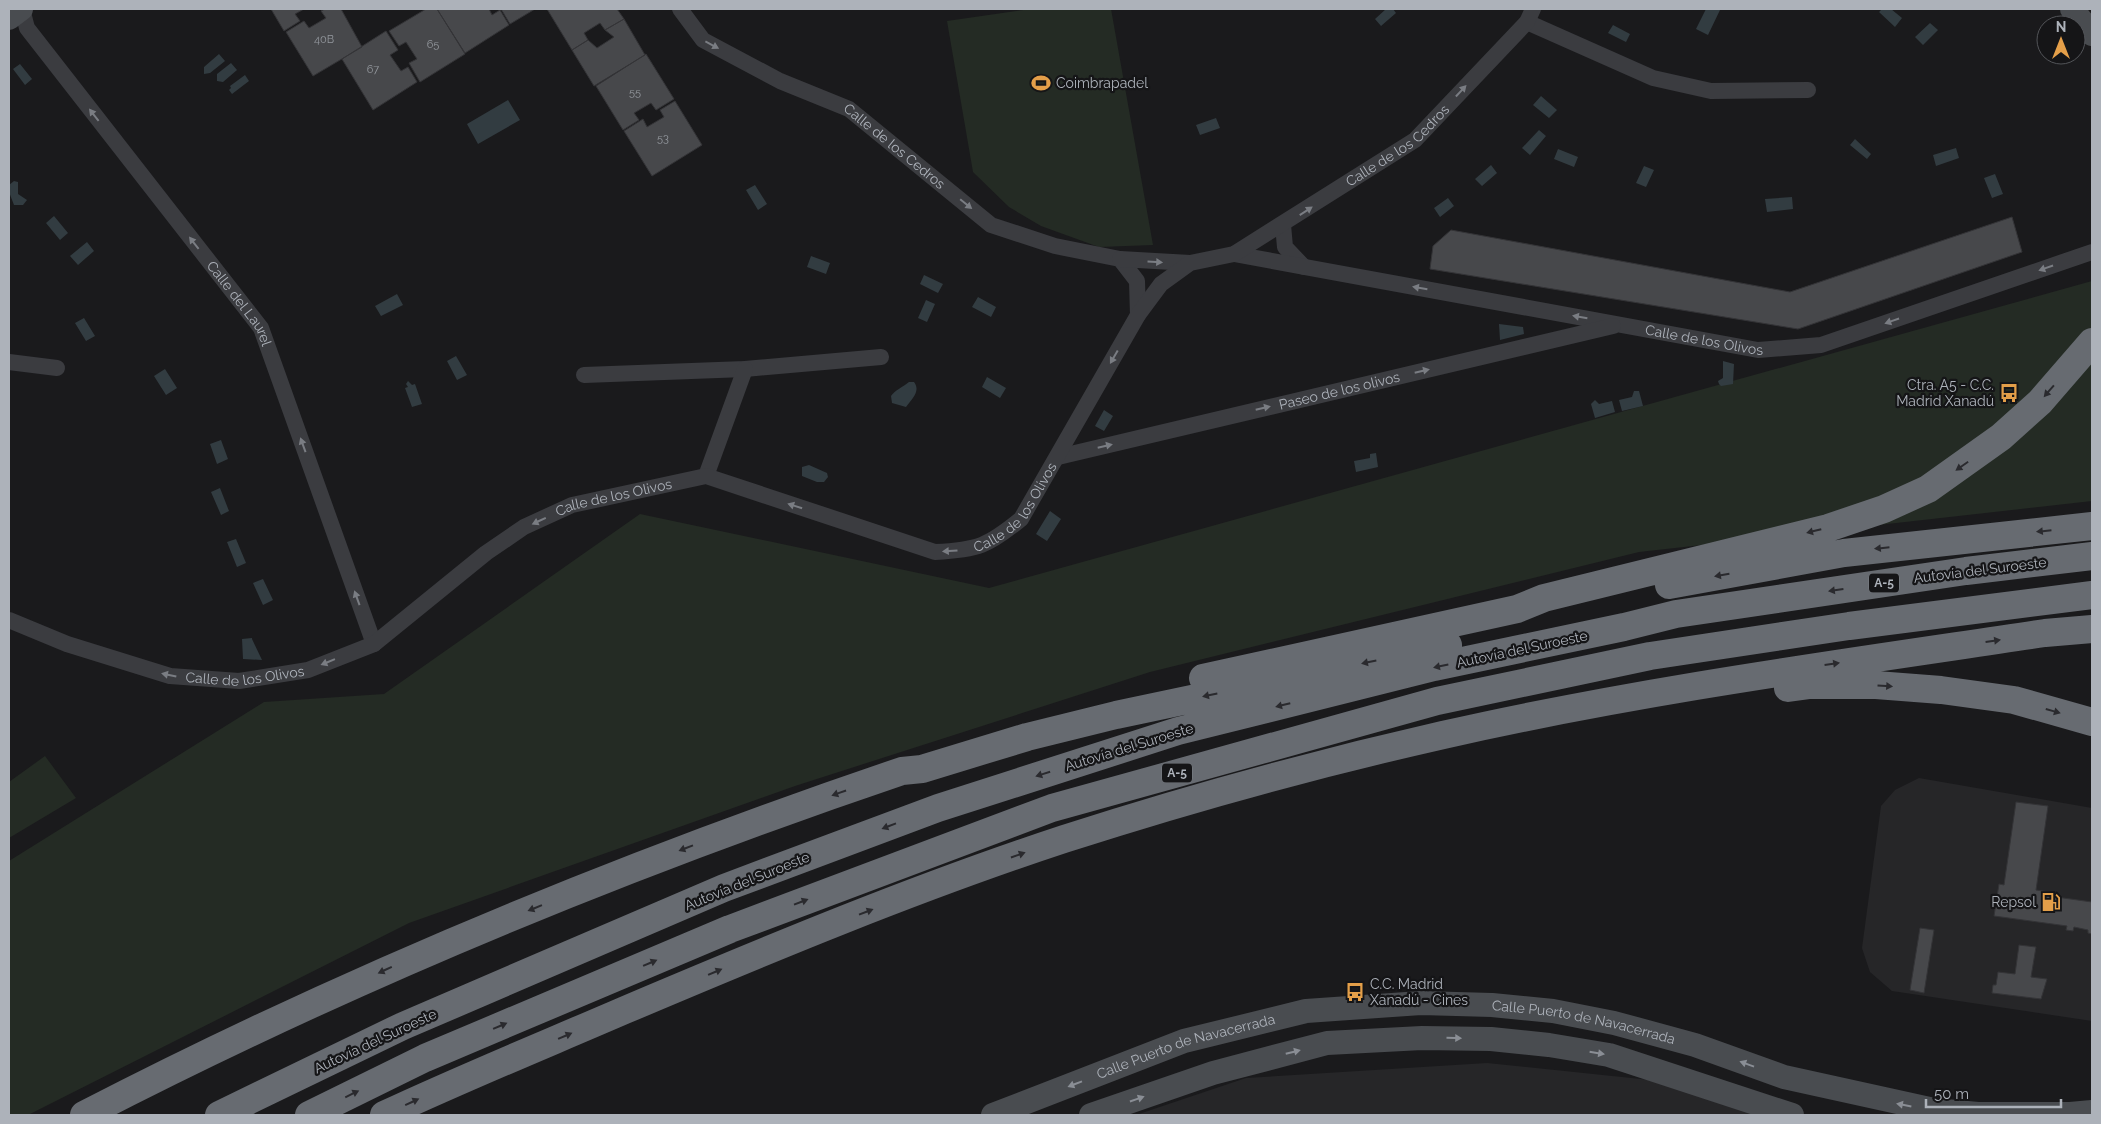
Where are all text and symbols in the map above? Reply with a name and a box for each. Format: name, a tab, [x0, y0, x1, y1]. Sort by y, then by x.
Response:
north arrow	[2036, 15, 2086, 65]
text: N	[2056, 19, 2066, 35]
house number: 40B	[314, 33, 334, 46]
house number: 65	[427, 38, 439, 51]
one-way arrow	[706, 40, 719, 49]
house number: 67	[367, 63, 379, 76]
sports icon: Coimbrapadel	[1030, 72, 1052, 94]
place label: Coimbrapadel	[1056, 75, 1148, 91]
house number: 55	[629, 86, 641, 99]
one-way arrow	[1455, 86, 1467, 98]
street label: Calle de los Cedros	[841, 100, 949, 192]
street label: Calle de los Cedros	[1343, 101, 1452, 190]
one-way arrow	[89, 109, 100, 122]
house number: 53	[657, 132, 669, 145]
one-way arrow	[959, 199, 972, 210]
one-way arrow	[1299, 206, 1312, 215]
one-way arrow	[189, 237, 200, 250]
street label: Calle del Laurel	[204, 258, 275, 348]
one-way arrow	[1147, 259, 1163, 267]
one-way arrow	[2038, 264, 2053, 272]
one-way arrow	[1411, 284, 1427, 292]
one-way arrow	[1571, 313, 1587, 321]
one-way arrow	[1885, 318, 1900, 325]
street label: Calle de los Olivos	[1644, 322, 1764, 358]
one-way arrow	[1110, 350, 1119, 364]
one-way arrow	[1414, 367, 1429, 375]
street label: Paseo de los olivos	[1277, 369, 1402, 413]
place label: Ctra. A5 - C.C. Madrid Xanadú	[1896, 377, 1994, 409]
bus stop icon: Ctra. A5 - C.C. Madrid Xanadú	[1998, 382, 2020, 404]
one-way arrow	[2043, 385, 2055, 397]
one-way arrow	[1256, 404, 1271, 412]
one-way arrow	[299, 437, 307, 452]
one-way arrow	[1098, 442, 1113, 450]
street label: Calle de los Olivos	[971, 459, 1060, 555]
one-way arrow	[1955, 461, 1969, 471]
street label: Calle de los Olivos	[553, 476, 674, 520]
one-way arrow	[787, 502, 802, 509]
one-way arrow	[531, 516, 546, 525]
one-way arrow	[1807, 527, 1822, 535]
one-way arrow	[2035, 528, 2051, 536]
one-way arrow	[1874, 545, 1890, 553]
one-way arrow	[941, 548, 957, 556]
street label: Autovía del Suroeste	[1913, 554, 2047, 586]
one-way arrow	[1714, 571, 1730, 579]
road number: A-5	[1869, 574, 1899, 592]
one-way arrow	[1827, 586, 1843, 594]
one-way arrow	[353, 591, 360, 606]
street label: Autovía del Suroeste	[1455, 627, 1589, 671]
one-way arrow	[1985, 637, 2001, 645]
one-way arrow	[320, 658, 335, 666]
one-way arrow	[1362, 658, 1377, 666]
one-way arrow	[1825, 660, 1841, 668]
one-way arrow	[1433, 662, 1448, 670]
street label: Calle de los Olivos	[185, 663, 306, 689]
one-way arrow	[160, 670, 176, 678]
one-way arrow	[1878, 682, 1894, 690]
one-way arrow	[1203, 691, 1218, 699]
one-way arrow	[1275, 701, 1290, 709]
one-way arrow	[2046, 707, 2061, 715]
street label: Autovía del Suroeste	[1063, 720, 1195, 774]
road number: A-5	[1162, 764, 1192, 782]
one-way arrow	[1035, 771, 1050, 778]
one-way arrow	[831, 789, 846, 797]
one-way arrow	[881, 822, 896, 830]
one-way arrow	[678, 844, 693, 852]
street label: Autovía del Suroeste	[682, 849, 812, 913]
one-way arrow	[1011, 851, 1026, 859]
fuel station icon: Repsol	[2040, 891, 2062, 913]
place label: Repsol	[1991, 894, 2036, 910]
one-way arrow	[793, 898, 808, 905]
one-way arrow	[527, 904, 542, 912]
one-way arrow	[859, 908, 874, 916]
one-way arrow	[643, 958, 657, 966]
one-way arrow	[378, 967, 392, 975]
one-way arrow	[708, 967, 722, 975]
place label: C.C. Madrid Xanadú - Cines	[1370, 976, 1468, 1008]
bus stop icon: C.C. Madrid Xanadú - Cines	[1344, 981, 1366, 1003]
street label: Calle Puerto de Navacerrada	[1491, 997, 1677, 1047]
street label: Autovía del Suroeste	[311, 1006, 439, 1076]
street label: Calle Puerto de Navacerrada	[1094, 1011, 1277, 1082]
one-way arrow	[493, 1022, 508, 1030]
one-way arrow	[558, 1031, 573, 1039]
one-way arrow	[1446, 1035, 1462, 1043]
one-way arrow	[1285, 1048, 1300, 1056]
one-way arrow	[1589, 1049, 1605, 1057]
one-way arrow	[1739, 1060, 1754, 1068]
scale bar	[1926, 1076, 2061, 1108]
one-way arrow	[1067, 1080, 1082, 1088]
text: 50 m	[1934, 1085, 1969, 1103]
one-way arrow	[345, 1089, 359, 1097]
one-way arrow	[1130, 1095, 1145, 1102]
one-way arrow	[405, 1098, 419, 1106]
one-way arrow	[1896, 1100, 1912, 1108]

